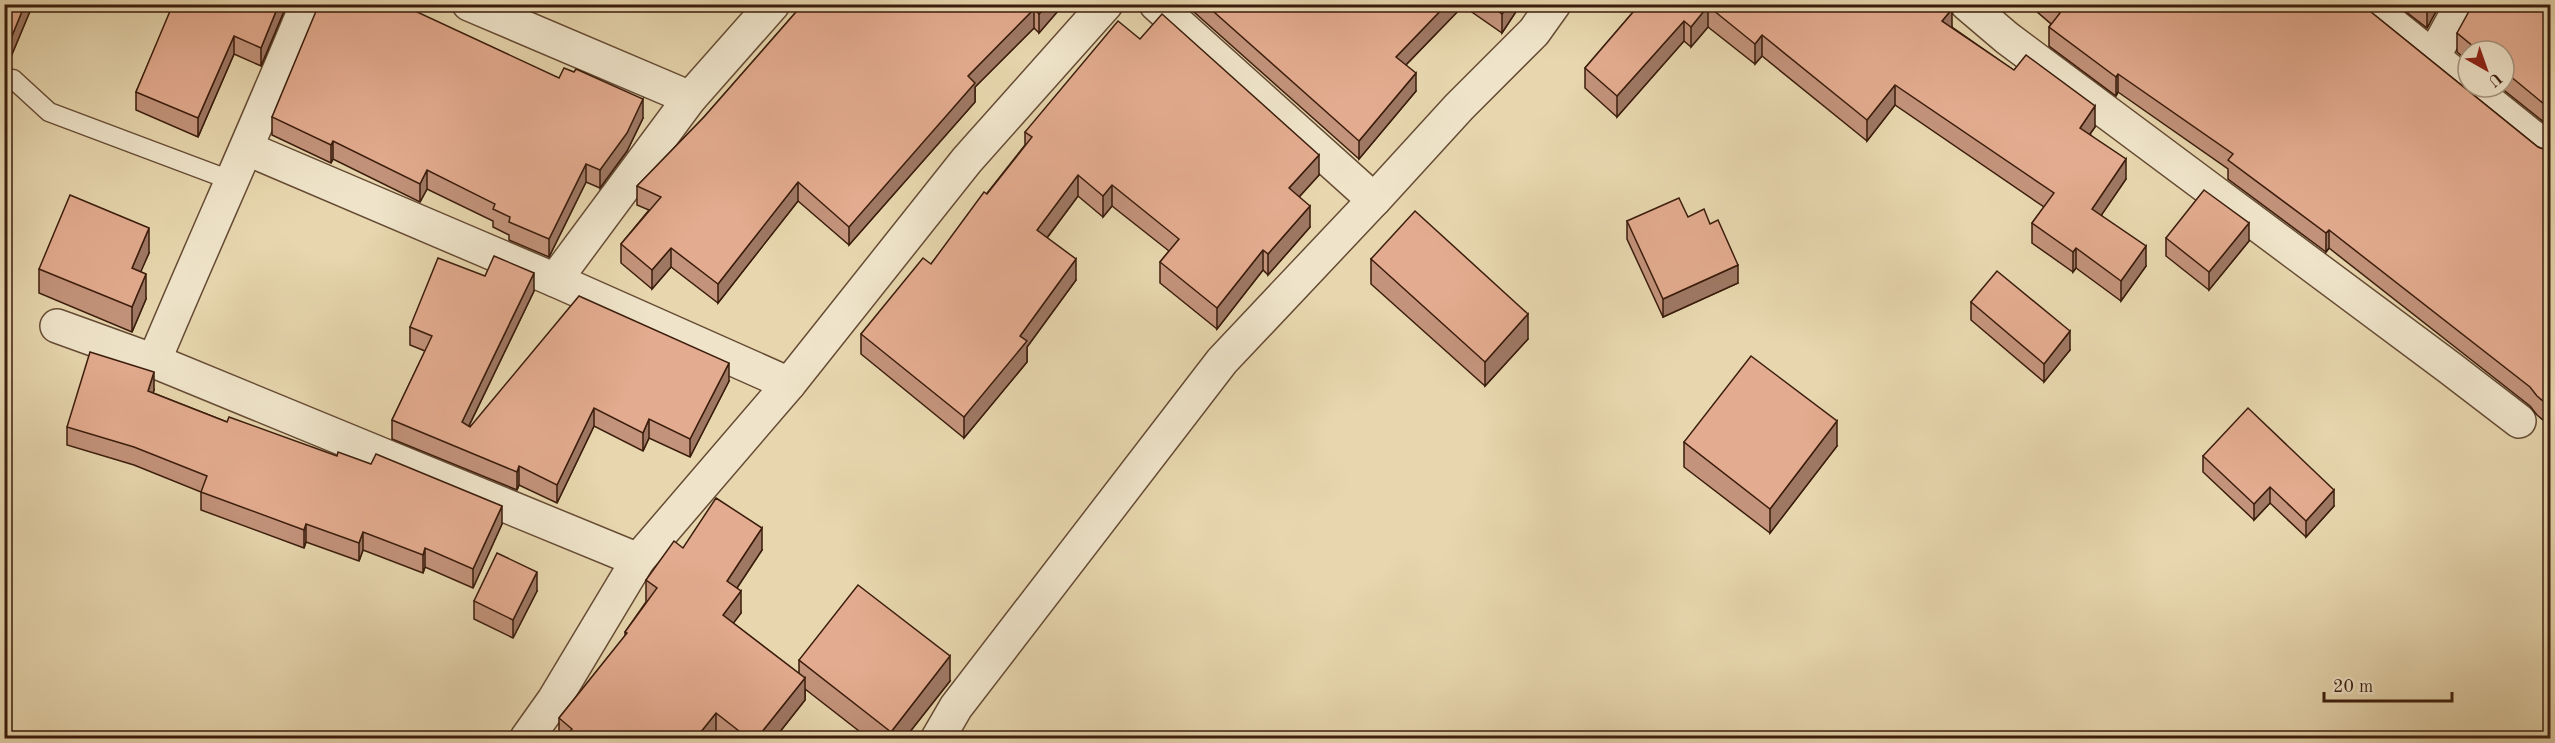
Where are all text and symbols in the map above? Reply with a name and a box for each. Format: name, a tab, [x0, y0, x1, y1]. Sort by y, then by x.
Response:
north arrow	[2456, 39, 2516, 99]
text: U	[2484, 69, 2504, 89]
scale bar	[2324, 665, 2452, 703]
text: 20 m	[2333, 678, 2373, 696]

